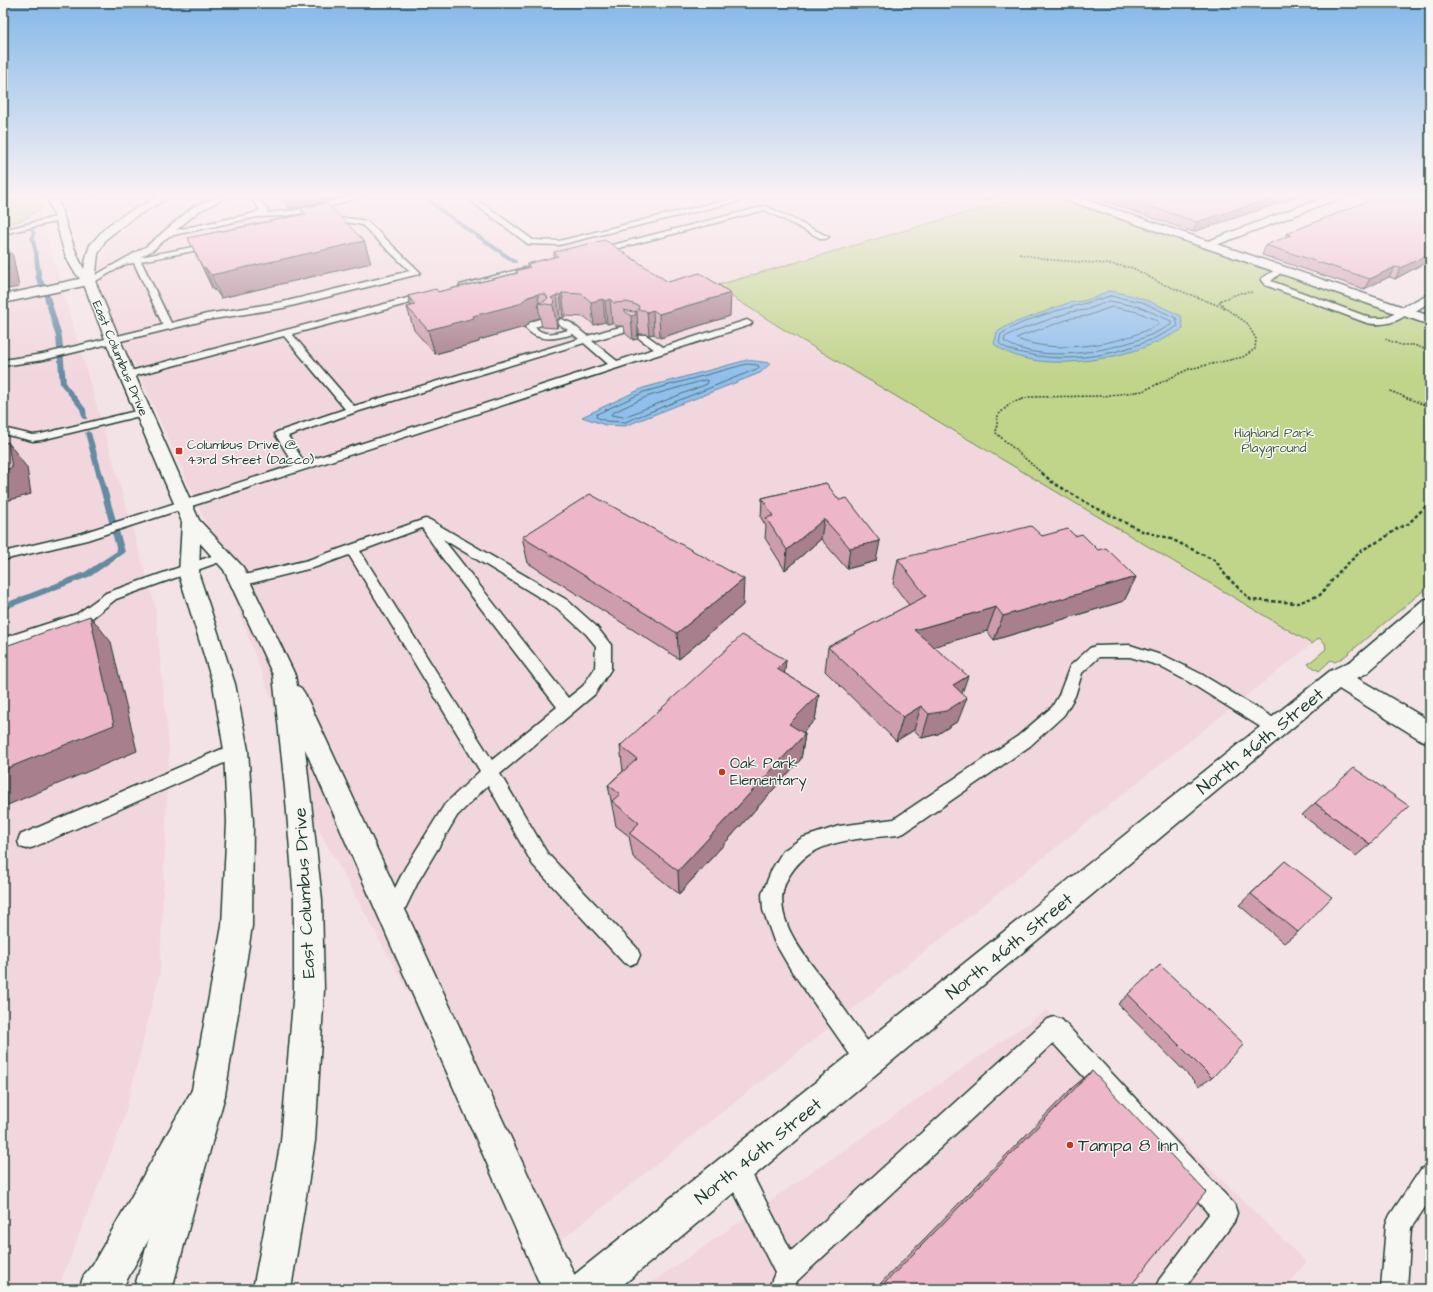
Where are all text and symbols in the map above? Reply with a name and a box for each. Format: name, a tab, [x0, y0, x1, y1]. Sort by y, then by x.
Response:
street label: East Columbus Drive	[88, 298, 153, 419]
park label: Highland Park Playground	[1234, 424, 1314, 458]
place label: Columbus Drive @ 43rd Street (Dacco)	[187, 436, 314, 469]
marker: Columbus Drive @ 43rd Street (Dacco)	[174, 446, 184, 456]
street label: North 46th Street	[1191, 682, 1330, 801]
place label: Oak Park Elementary	[730, 753, 807, 792]
marker: Oak Park Elementary	[717, 767, 727, 777]
street label: East Columbus Drive	[288, 807, 321, 979]
street label: North 46th Street	[940, 887, 1079, 1006]
street label: North 46th Street	[689, 1092, 828, 1211]
place label: Tampa 8 Inn	[1078, 1133, 1178, 1158]
marker: Tampa 8 Inn	[1065, 1140, 1075, 1150]

